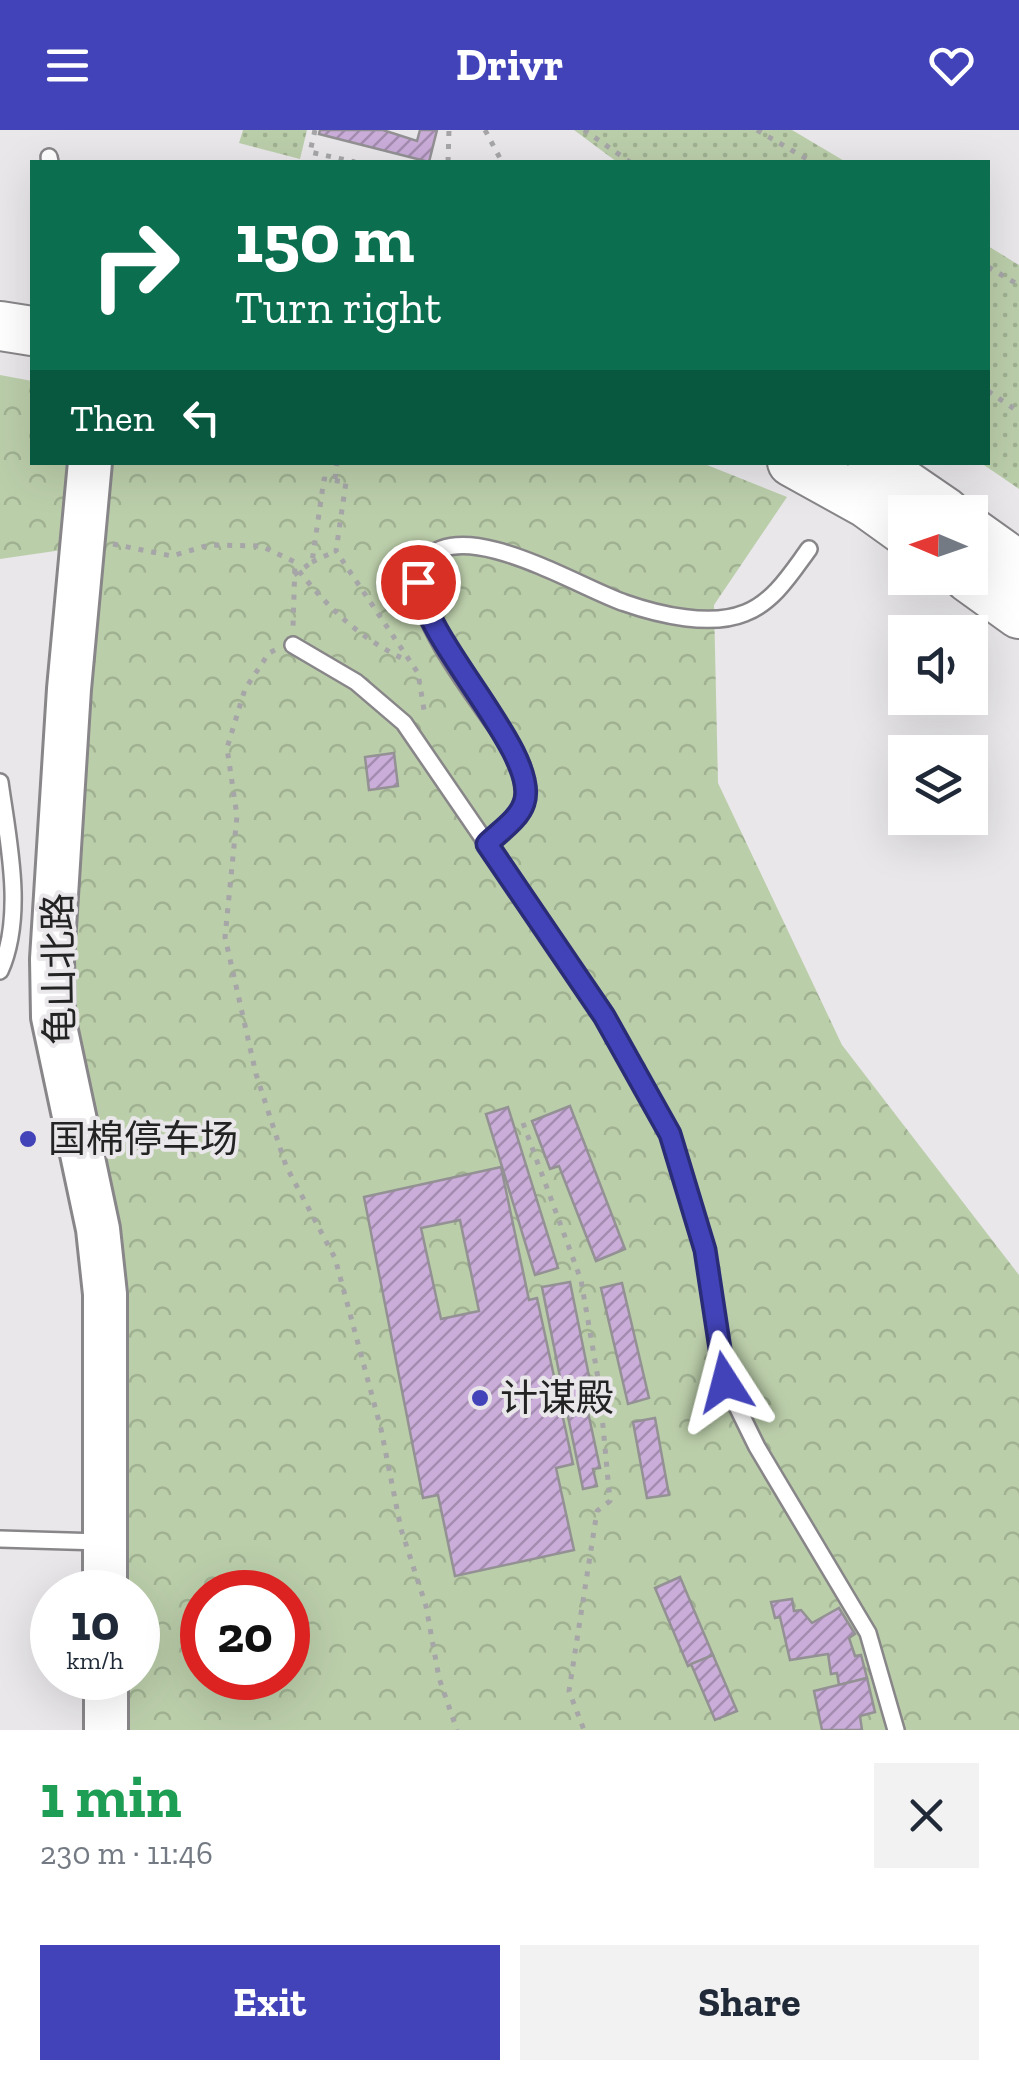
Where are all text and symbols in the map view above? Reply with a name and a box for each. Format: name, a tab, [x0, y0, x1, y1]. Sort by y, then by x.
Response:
icon: menu	[40, 38, 95, 93]
text: Drivr	[456, 38, 563, 92]
icon: heart	[924, 38, 979, 93]
text: 150 m	[235, 196, 415, 280]
icon: right	[70, 200, 200, 330]
text: Turn right	[235, 281, 441, 335]
icon: left	[174, 390, 229, 445]
text: Then	[70, 395, 154, 441]
north arrow	[888, 495, 988, 595]
map controls	[888, 495, 988, 835]
pin	[376, 540, 461, 625]
icon: arrive	[391, 555, 446, 610]
button: sound	[888, 615, 988, 715]
button: layers	[888, 735, 988, 835]
street label: 龟山北路	[35, 893, 83, 1045]
place label: 国棉停车场	[48, 1116, 238, 1162]
marker: 国棉停车场	[17, 1128, 39, 1150]
position arrow	[673, 1330, 777, 1434]
place label: 计谋殿	[500, 1375, 614, 1421]
marker: 计谋殿	[469, 1387, 491, 1409]
speed limit sign: 20	[180, 1570, 310, 1700]
text: 10	[71, 1593, 120, 1653]
text: km/h	[66, 1645, 124, 1675]
text: 1 min	[40, 1760, 182, 1832]
button: close	[874, 1763, 979, 1868]
text: 230 m · 11:46	[40, 1834, 213, 1872]
button: Exit	[40, 1945, 500, 2060]
button: Share	[520, 1945, 979, 2060]

